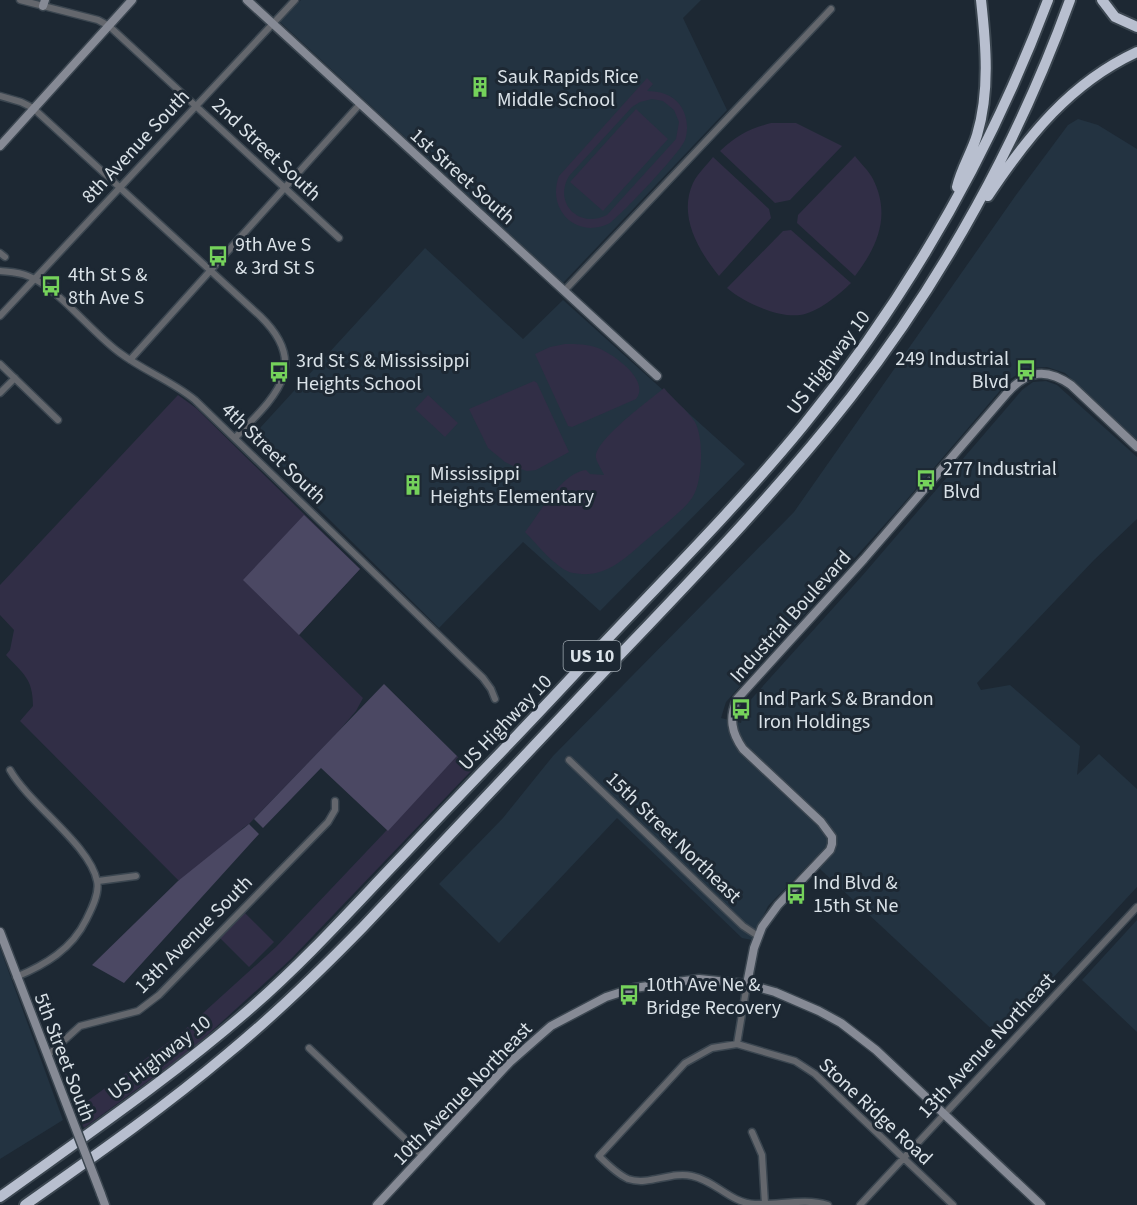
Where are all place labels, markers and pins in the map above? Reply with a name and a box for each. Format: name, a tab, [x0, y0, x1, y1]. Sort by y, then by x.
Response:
place label: Sauk Rapids Rice Middle School	[497, 63, 638, 114]
building icon: Sauk Rapids Rice Middle School	[468, 75, 492, 99]
place label: 9th Ave S & 3rd St S	[235, 231, 315, 282]
bus stop icon: 9th Ave S & 3rd St S	[206, 244, 230, 268]
place label: 4th St S & 8th Ave S	[68, 261, 147, 312]
bus stop icon: 4th St S & 8th Ave S	[39, 274, 63, 298]
place label: 249 Industrial Blvd	[895, 345, 1009, 396]
place label: 3rd St S & Mississippi Heights School	[296, 347, 470, 398]
bus stop icon: 249 Industrial Blvd	[1014, 358, 1038, 382]
bus stop icon: 3rd St S & Mississippi Heights School	[267, 360, 291, 384]
place label: 277 Industrial Blvd	[943, 455, 1057, 506]
place label: Mississippi Heights Elementary	[430, 460, 595, 511]
bus stop icon: 277 Industrial Blvd	[914, 468, 938, 492]
building icon: Mississippi Heights Elementary	[401, 473, 425, 497]
place label: Ind Park S & Brandon Iron Holdings	[758, 685, 934, 736]
bus stop icon: Ind Park S & Brandon Iron Holdings	[729, 697, 753, 721]
place label: Ind Blvd & 15th St Ne	[813, 869, 898, 920]
bus stop icon: Ind Blvd & 15th St Ne	[784, 882, 808, 906]
place label: 10th Ave Ne & Bridge Recovery	[646, 971, 782, 1022]
bus stop icon: 10th Ave Ne & Bridge Recovery	[617, 983, 641, 1007]

